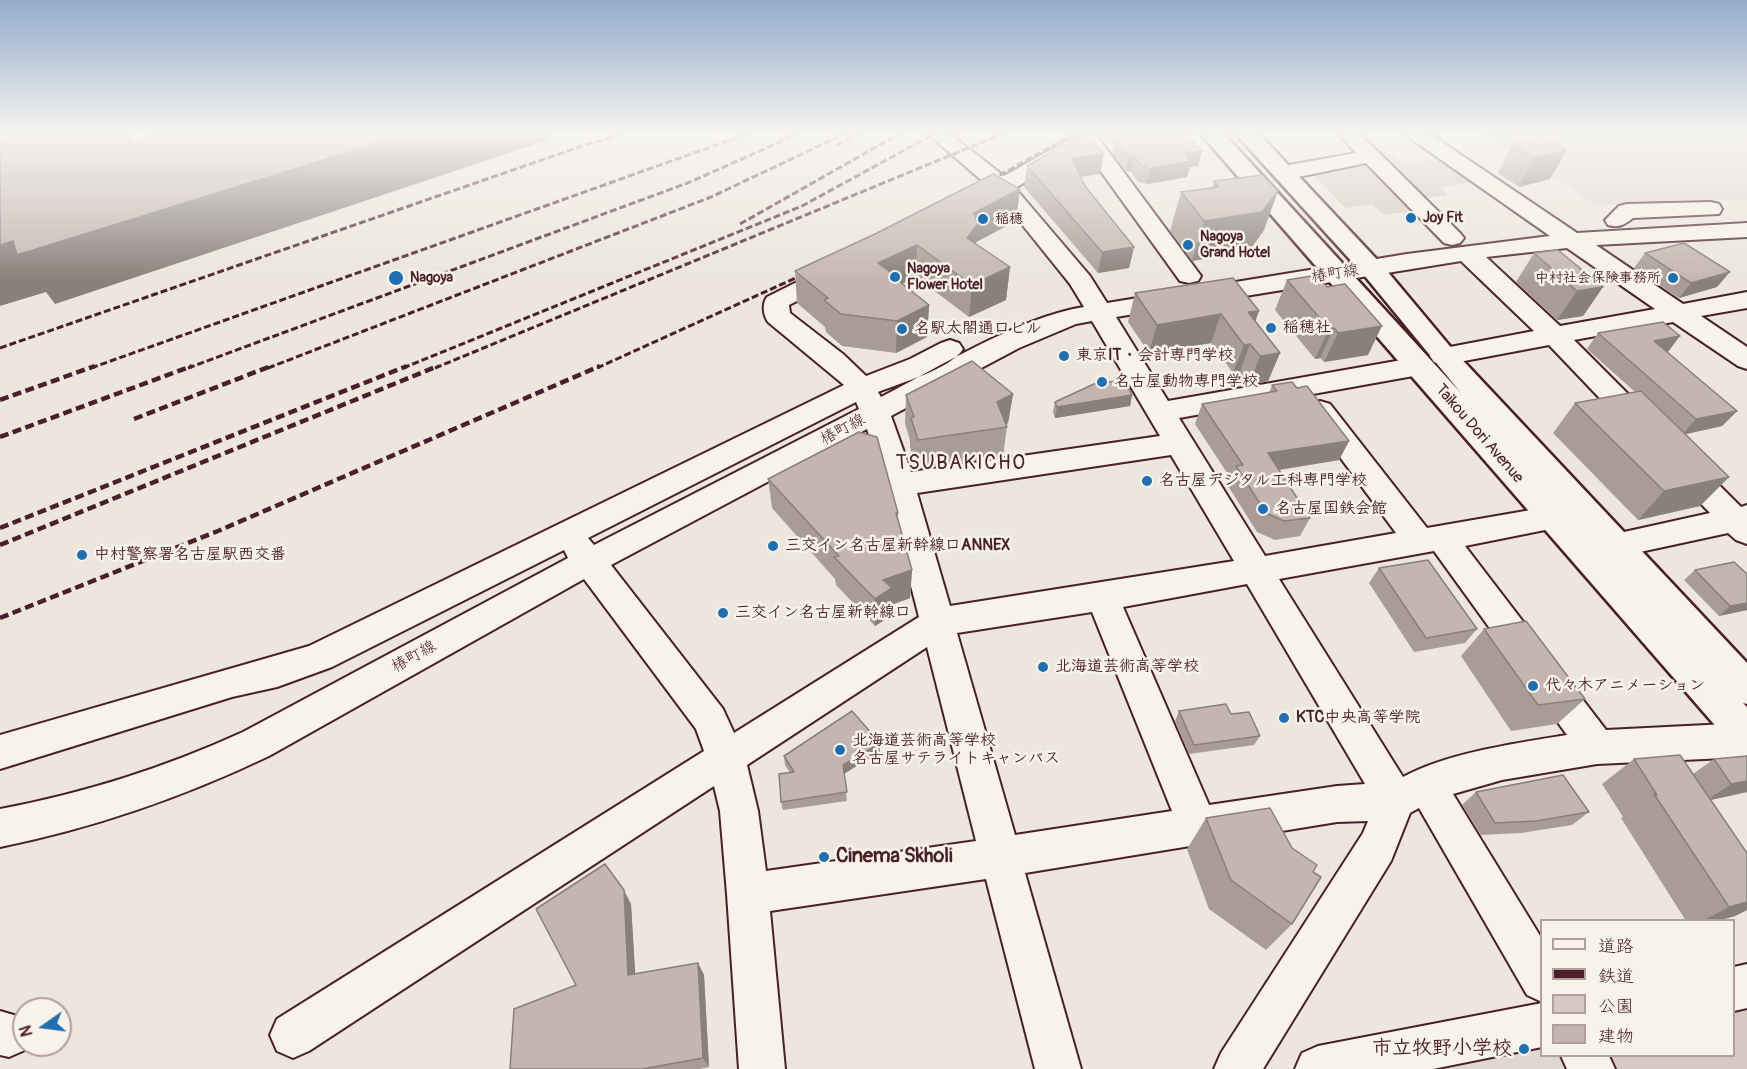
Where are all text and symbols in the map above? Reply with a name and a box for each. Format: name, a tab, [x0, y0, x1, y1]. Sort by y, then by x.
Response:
place label: Joy Fit	[1423, 210, 1463, 226]
place label: 稲穂	[995, 211, 1023, 227]
marker: Joy Fit	[1404, 211, 1418, 225]
marker: 稲穂	[976, 212, 990, 226]
place label: Nagoya Grand Hotel	[1200, 229, 1270, 262]
marker: Nagoya Grand Hotel	[1181, 238, 1195, 252]
place label: Nagoya Flower Hotel	[907, 261, 983, 294]
street label: 椿町線	[1310, 261, 1360, 287]
marker: Nagoya	[387, 269, 405, 287]
place label: Nagoya	[410, 270, 453, 286]
marker: Nagoya Flower Hotel	[888, 270, 902, 284]
place label: 中村社会保険事務所	[1535, 270, 1661, 286]
marker: 中村社会保険事務所	[1666, 271, 1680, 285]
place label: 稲穂社	[1283, 318, 1331, 338]
place label: 名駅太閤通口ビル	[914, 319, 1042, 339]
marker: 稲穂社	[1264, 321, 1278, 335]
marker: 名駅太閤通口ビル	[895, 322, 909, 336]
place label: 東京IT・会計専門学校	[1076, 346, 1233, 366]
marker: 東京IT・会計専門学校	[1057, 349, 1071, 363]
place label: 名古屋動物専門学校	[1114, 372, 1258, 392]
marker: 名古屋動物専門学校	[1095, 375, 1109, 389]
street label: Taikou Dori Avenue	[1431, 381, 1527, 487]
street label: 椿町線	[817, 410, 869, 450]
district label: TSUBAKICHO	[896, 452, 1026, 476]
place label: 名古屋デジタル工科専門学校	[1159, 471, 1367, 491]
marker: 名古屋デジタル工科専門学校	[1140, 474, 1154, 488]
place label: 名古屋国鉄会館	[1275, 499, 1387, 519]
marker: 名古屋国鉄会館	[1256, 502, 1270, 516]
place label: 三交イン名古屋新幹線口ANNEX	[785, 536, 1010, 556]
marker: 三交イン名古屋新幹線口ANNEX	[766, 539, 780, 553]
place label: 中村警察署名古屋駅西交番	[94, 545, 286, 565]
marker: 中村警察署名古屋駅西交番	[75, 548, 89, 562]
place label: 三交イン名古屋新幹線口	[735, 603, 911, 623]
marker: 三交イン名古屋新幹線口	[716, 606, 730, 620]
street label: 椿町線	[388, 637, 440, 677]
place label: 北海道芸術高等学校	[1055, 657, 1199, 677]
marker: 北海道芸術高等学校	[1036, 660, 1050, 674]
place label: 代々木アニメーション	[1545, 676, 1705, 696]
marker: 代々木アニメーション	[1526, 679, 1540, 693]
place label: KTC中央高等学院	[1296, 708, 1420, 728]
marker: KTC中央高等学院	[1277, 711, 1291, 725]
place label: 北海道芸術高等学校 名古屋サテライトキャンパス	[852, 731, 1060, 769]
marker: 北海道芸術高等学校 名古屋サテライトキャンパス	[833, 743, 847, 757]
place label: Cinema Skholi	[836, 845, 953, 869]
marker: Cinema Skholi	[817, 850, 831, 864]
legend	[1540, 919, 1735, 1057]
text: 道路	[1598, 935, 1634, 958]
text: 鉄道	[1598, 965, 1634, 988]
text: 公園	[1598, 995, 1634, 1018]
north arrow	[12, 997, 72, 1057]
text: N	[15, 1023, 37, 1039]
text: 建物	[1598, 1025, 1634, 1048]
place label: 市立牧野小学校	[1372, 1037, 1512, 1061]
marker: 市立牧野小学校	[1517, 1042, 1531, 1056]

